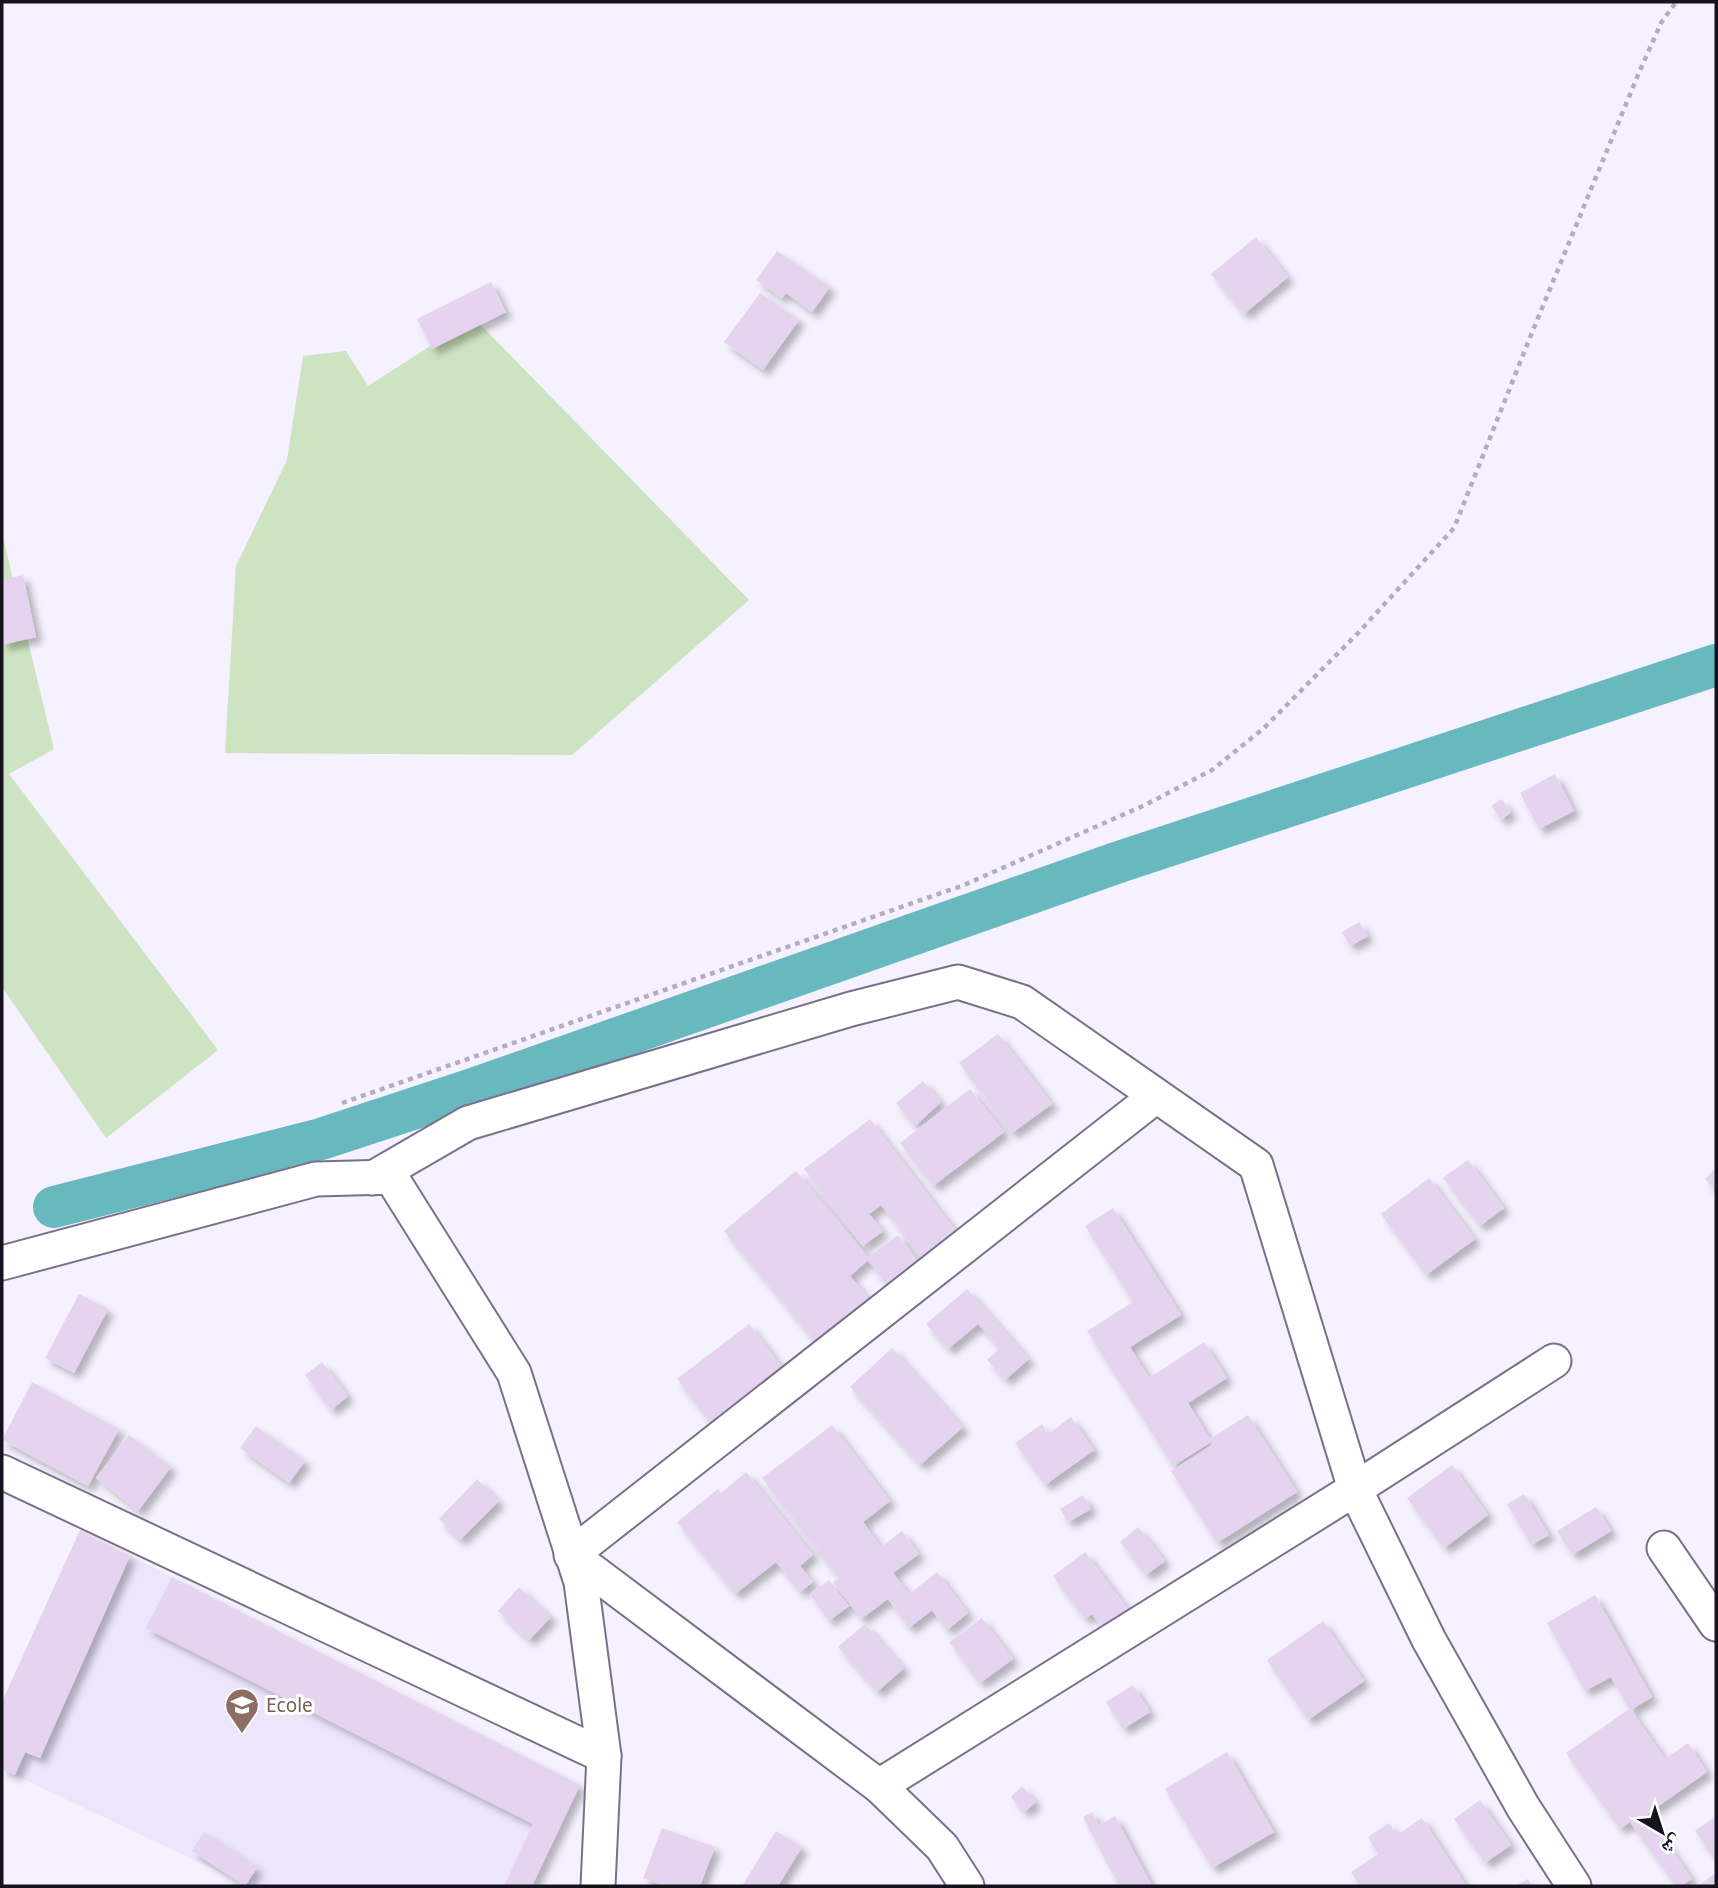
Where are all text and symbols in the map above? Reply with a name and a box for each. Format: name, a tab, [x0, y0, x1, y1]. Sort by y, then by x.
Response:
school or university icon: Ecole	[223, 1686, 261, 1735]
place label: Ecole	[266, 1692, 313, 1718]
north arrow	[1627, 1797, 1697, 1867]
text: ش	[1657, 1829, 1689, 1862]

